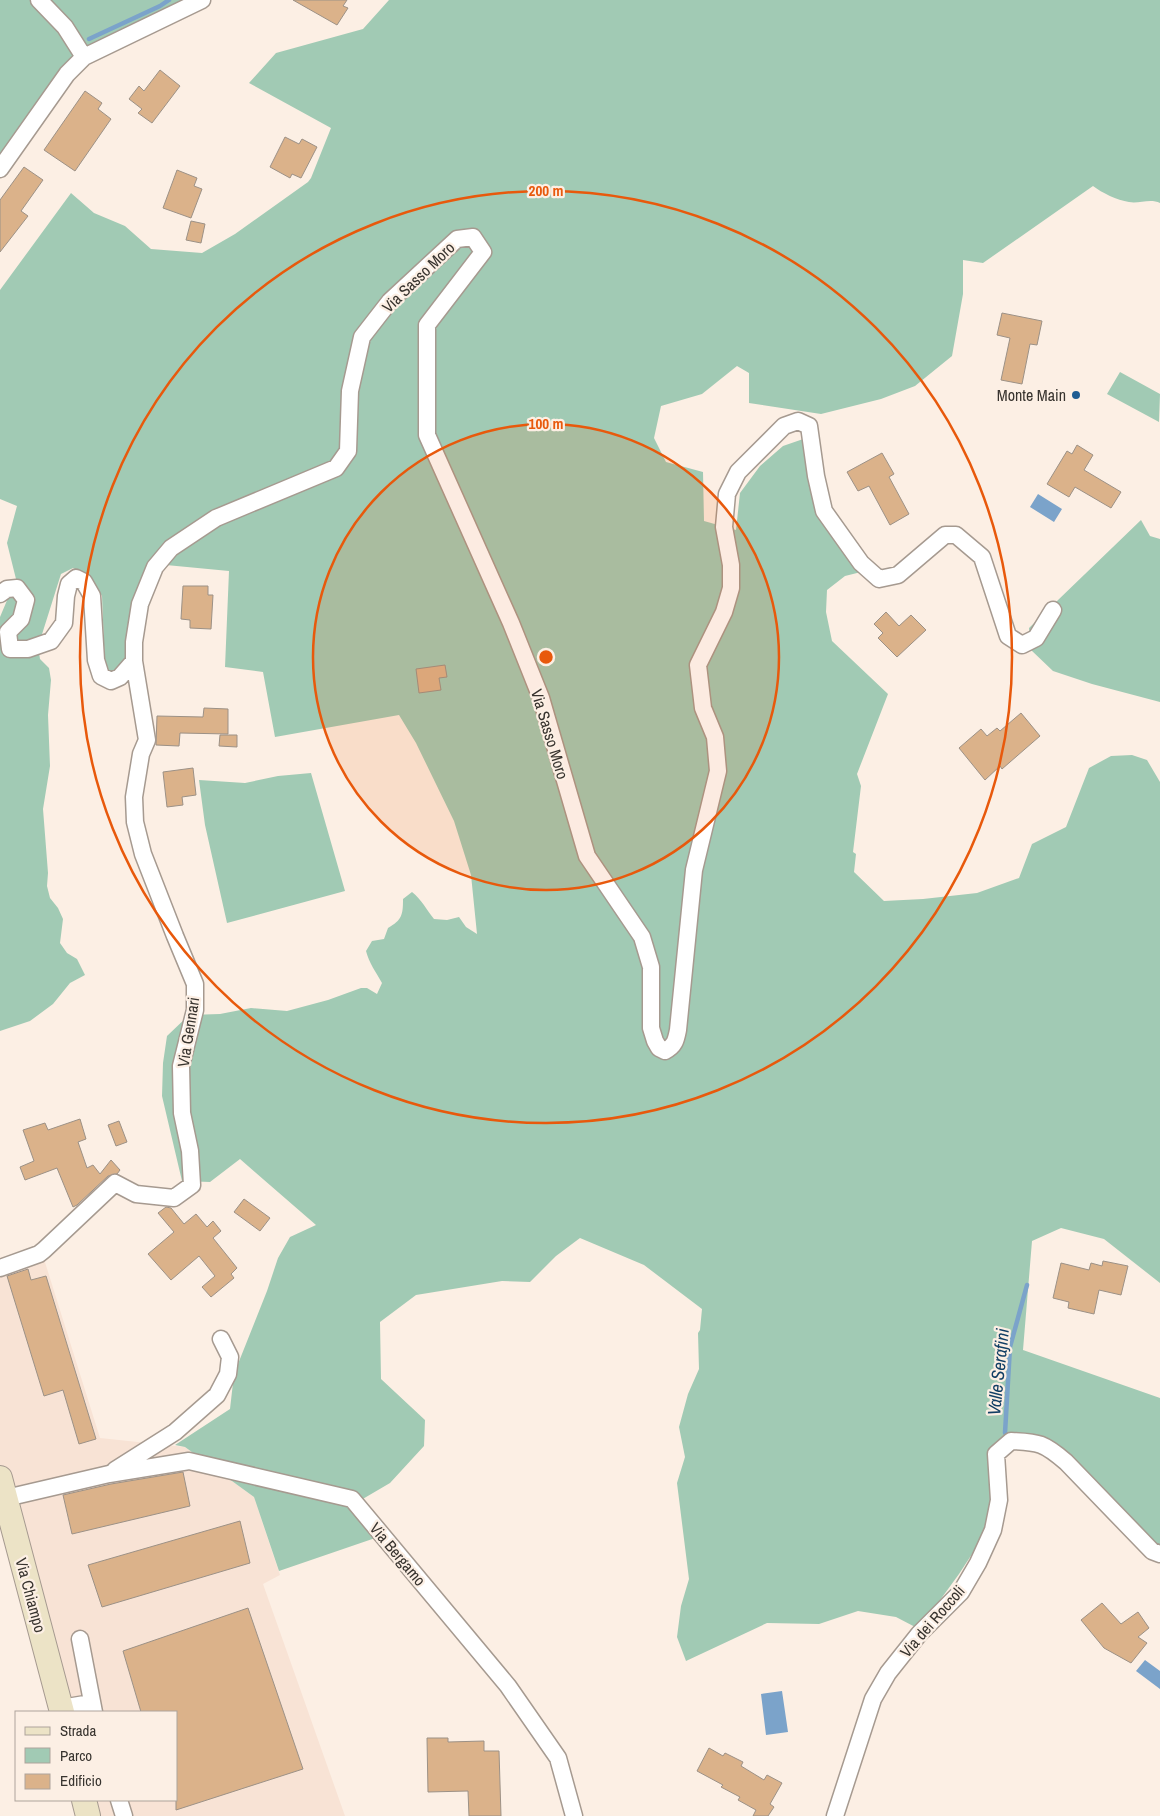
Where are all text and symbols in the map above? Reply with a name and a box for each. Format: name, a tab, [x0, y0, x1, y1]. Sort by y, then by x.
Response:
text: 200 m	[529, 180, 563, 201]
street label: Via Sasso Moro	[377, 237, 459, 317]
place label: Monte Main	[997, 384, 1066, 406]
marker: Monte Main	[1070, 389, 1082, 401]
text: 100 m	[529, 413, 563, 434]
centre of rings	[537, 648, 555, 666]
street label: Via Sasso Moro	[526, 686, 574, 782]
street label: Via Gennari	[172, 995, 204, 1069]
water label: Valle Serafini	[981, 1327, 1015, 1417]
street label: Via Bergamo	[365, 1518, 431, 1590]
street label: Via Chiampo	[10, 1555, 52, 1635]
street label: Via dei Roccoli	[895, 1580, 969, 1662]
legend	[15, 1711, 178, 1801]
text: Strada	[60, 1720, 96, 1741]
text: Parco	[60, 1745, 92, 1766]
text: Edificio	[60, 1770, 102, 1791]

